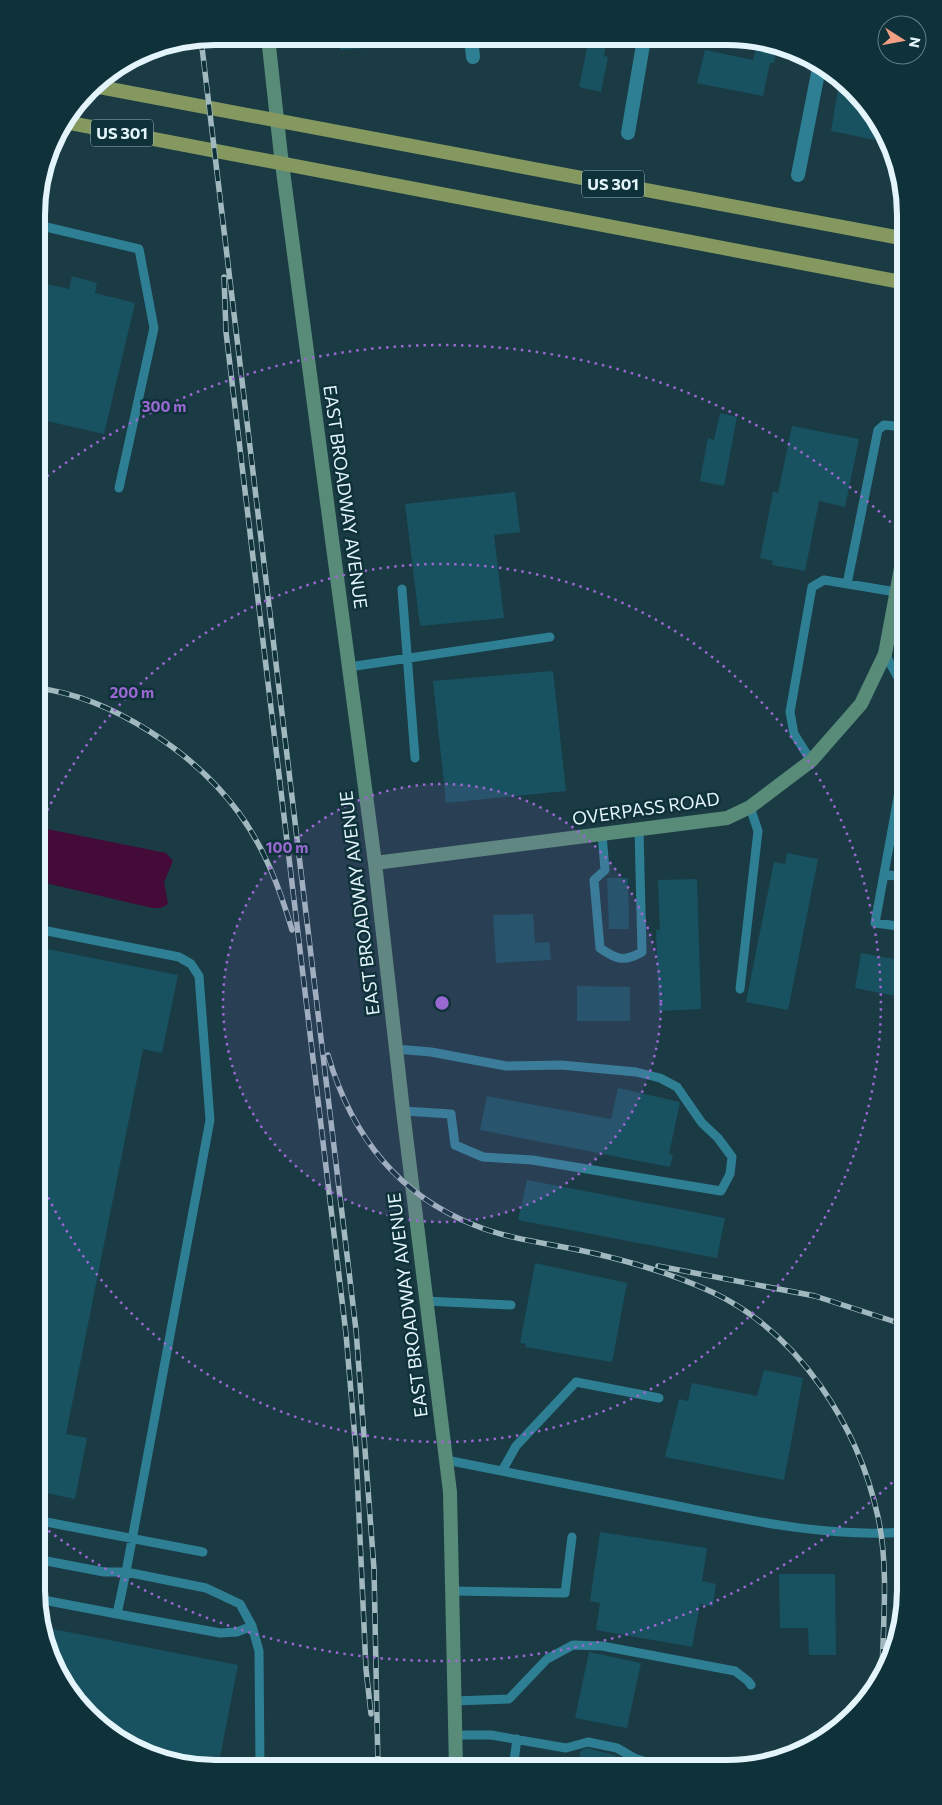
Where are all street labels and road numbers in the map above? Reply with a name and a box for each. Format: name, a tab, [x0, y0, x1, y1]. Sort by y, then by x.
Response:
road number: US 301	[91, 120, 153, 146]
road number: US 301	[582, 170, 644, 198]
street label: EAST BROADWAY AVENUE	[319, 383, 373, 610]
street label: OVERPASS ROAD	[571, 787, 721, 829]
street label: EAST BROADWAY AVENUE	[334, 790, 384, 1017]
street label: EAST BROADWAY AVENUE	[382, 1192, 432, 1419]

